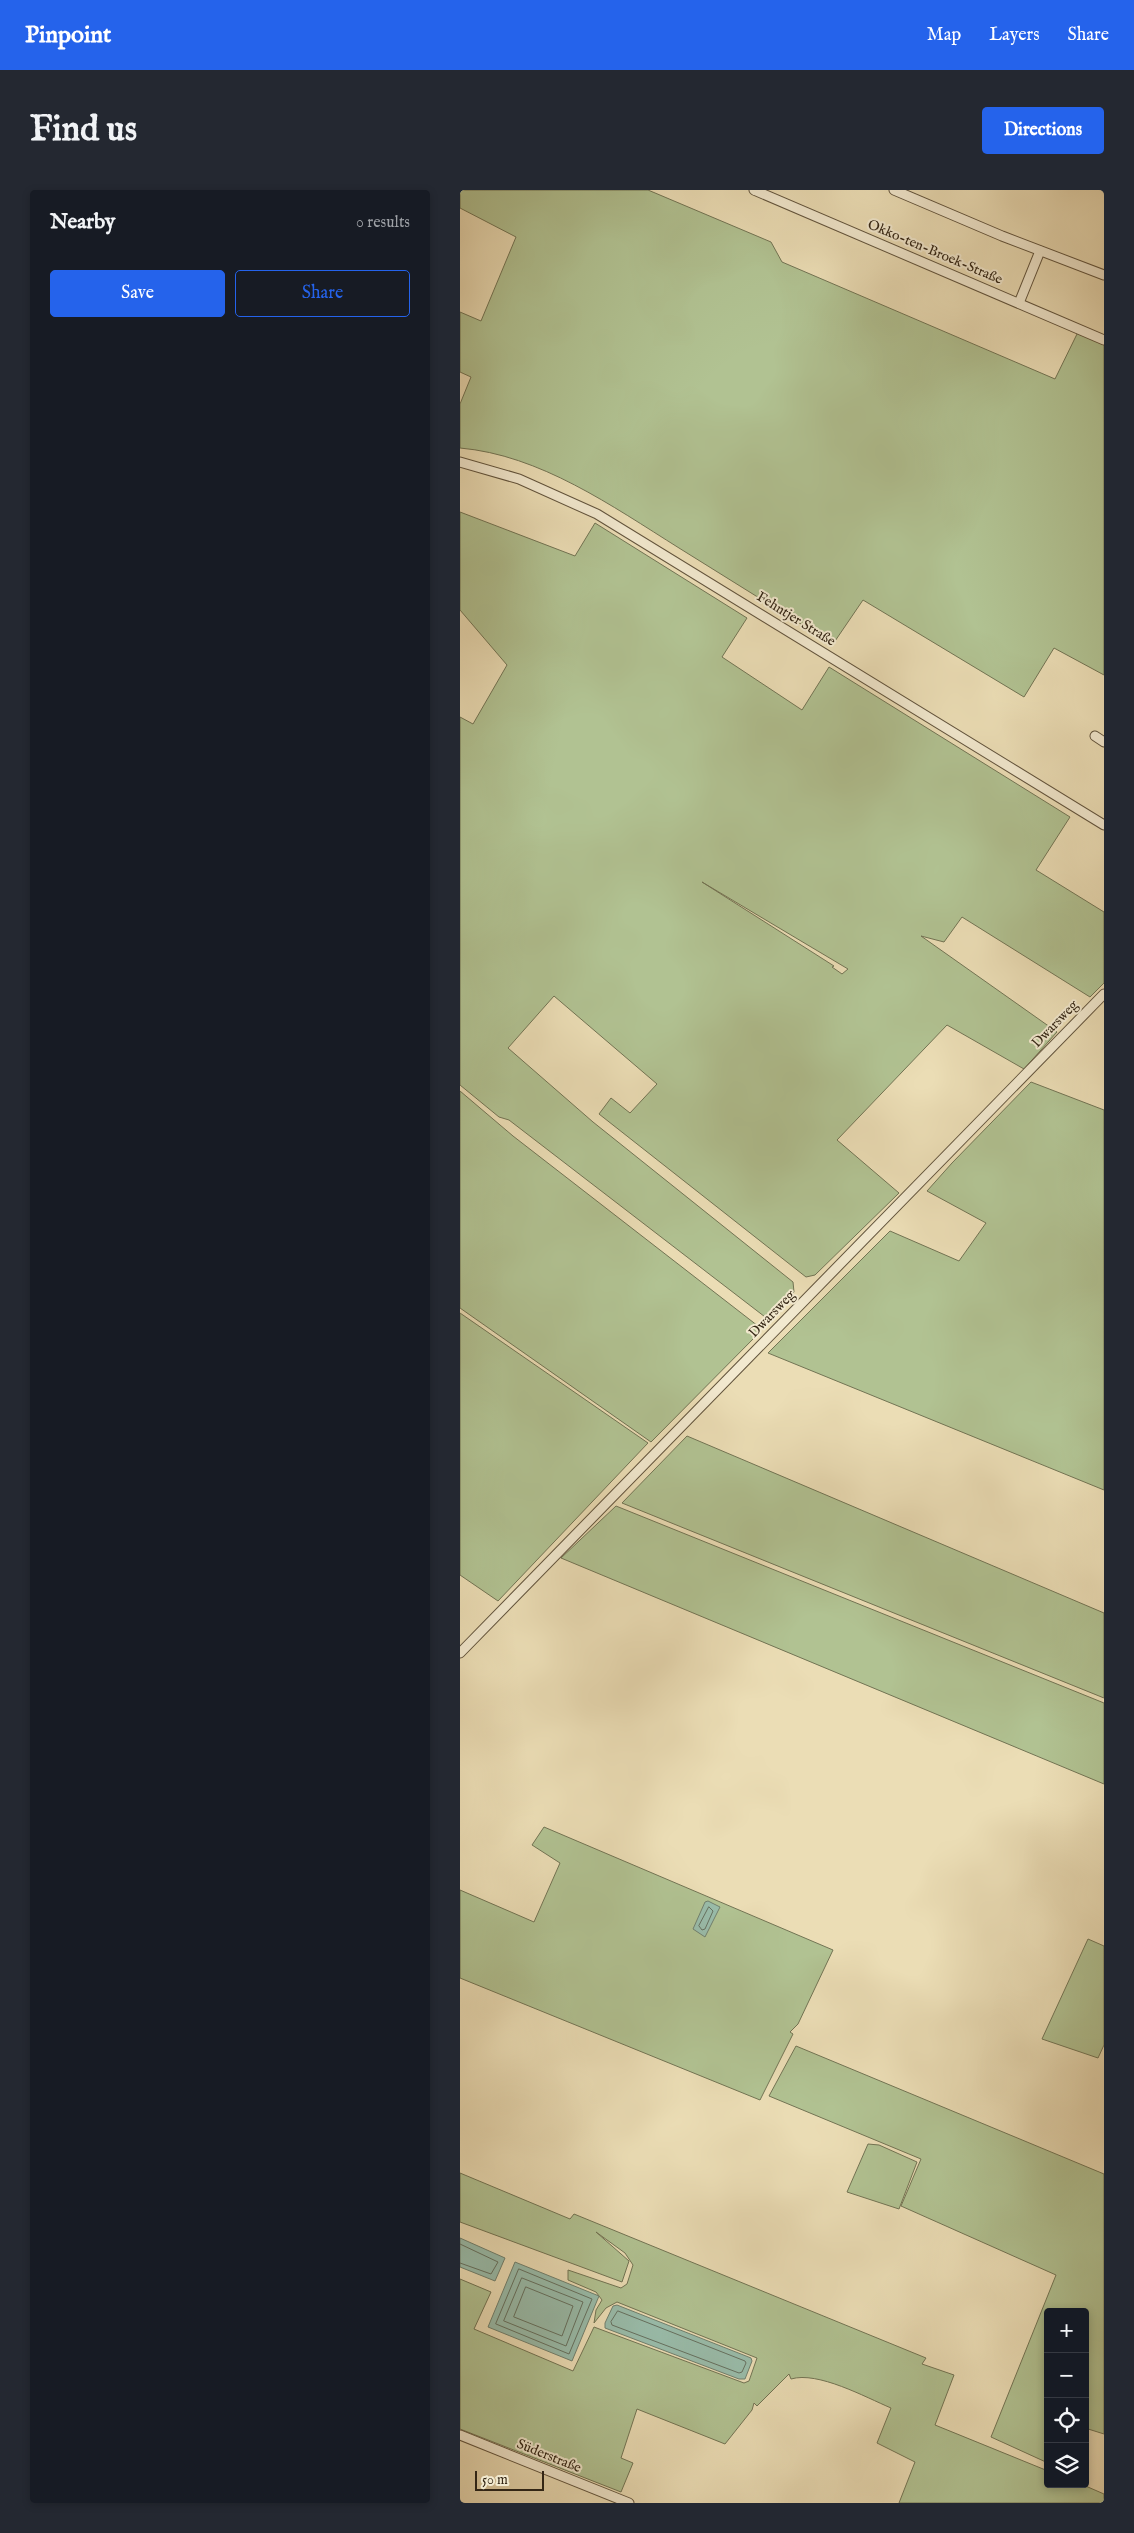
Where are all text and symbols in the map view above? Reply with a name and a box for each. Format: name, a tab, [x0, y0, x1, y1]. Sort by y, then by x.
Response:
text: Pinpoint	[25, 20, 111, 51]
text: Map	[927, 24, 961, 47]
text: Layers	[989, 24, 1040, 47]
text: Share	[1068, 24, 1109, 47]
button: Directions	[982, 107, 1104, 154]
text: Find us	[30, 108, 137, 153]
text: Nearby	[50, 209, 115, 236]
text: 0 results	[356, 213, 410, 233]
street label: Okko-ten-Broek-Straße	[865, 215, 1006, 289]
button: Save	[50, 270, 225, 317]
button: Share	[235, 270, 410, 317]
street label: Fehntjer Straße	[753, 588, 839, 651]
street label: Dwarsweg	[1028, 996, 1082, 1052]
street label: Dwarsweg	[745, 1286, 799, 1342]
map controls	[1044, 2308, 1089, 2488]
button: +	[1044, 2308, 1089, 2353]
button: −	[1044, 2353, 1089, 2398]
button: locate	[1044, 2398, 1089, 2443]
street label: Süderstraße	[514, 2435, 584, 2477]
button: layers	[1044, 2443, 1089, 2488]
scale bar	[475, 2468, 544, 2491]
text: 50 m	[482, 2471, 508, 2489]

